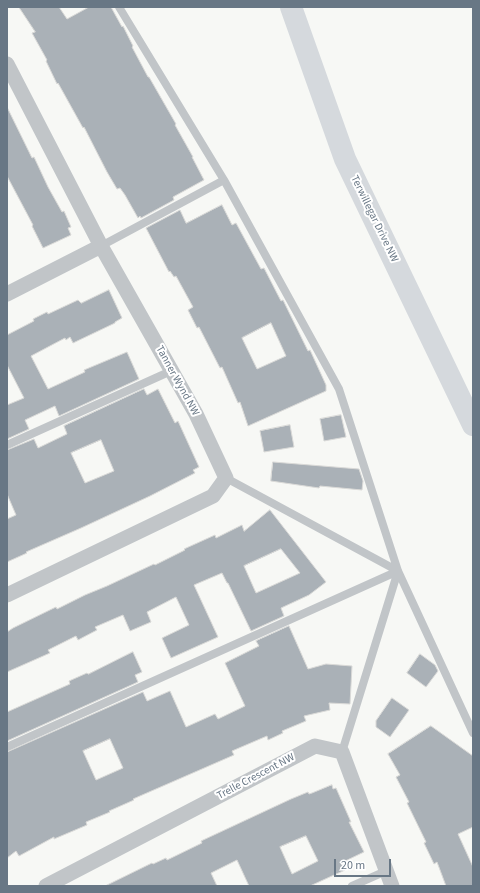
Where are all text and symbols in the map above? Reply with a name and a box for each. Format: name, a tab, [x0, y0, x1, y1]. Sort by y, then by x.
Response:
street label: Terwillegar Drive NW	[347, 173, 401, 265]
street label: Tanner Wynd NW	[152, 344, 202, 418]
street label: Trelle Crescent NW	[215, 751, 297, 803]
scale bar	[336, 851, 393, 877]
text: 20 m	[341, 857, 365, 874]

